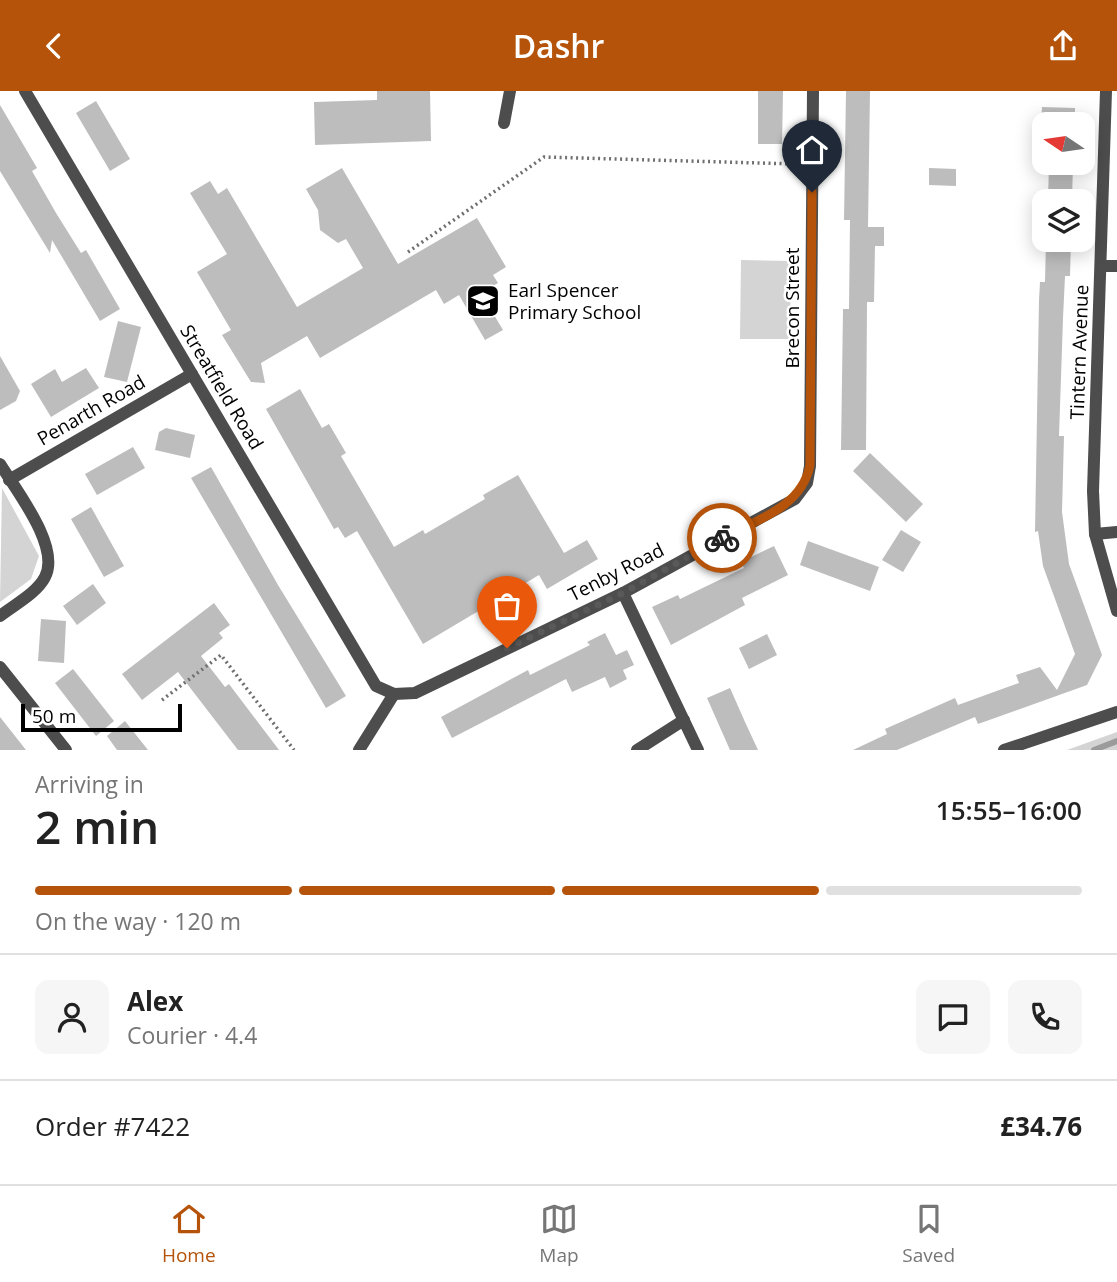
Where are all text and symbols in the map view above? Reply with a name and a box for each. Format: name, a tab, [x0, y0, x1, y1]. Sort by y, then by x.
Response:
text: Dashr	[513, 24, 604, 67]
icon: back	[35, 27, 73, 65]
icon: share	[1044, 27, 1082, 65]
north arrow	[1032, 112, 1096, 175]
map controls	[1032, 112, 1095, 252]
pin	[782, 120, 842, 192]
icon: home	[793, 131, 831, 169]
button: layers	[1032, 189, 1095, 252]
street label: Brecon Street	[779, 247, 805, 368]
place label: Earl Spencer Primary School	[508, 277, 641, 325]
school or university icon: Earl Spencer Primary School	[464, 282, 502, 320]
street label: Tintern Avenue	[1064, 284, 1094, 420]
street label: Streatfield Road	[174, 320, 270, 454]
street label: Penarth Road	[32, 369, 150, 451]
courier	[687, 503, 757, 573]
icon: bike	[703, 519, 741, 557]
street label: Tenby Road	[564, 537, 668, 607]
pin	[477, 576, 537, 648]
icon: bag	[488, 587, 526, 625]
scale bar	[21, 701, 182, 733]
text: 50 m	[32, 703, 76, 729]
text: Arriving in	[35, 768, 144, 800]
text: 15:55–16:00	[936, 792, 1082, 828]
text: 2 min	[35, 795, 159, 857]
text: On the way · 120 m	[35, 905, 241, 937]
button: person	[35, 980, 109, 1054]
button: chat	[916, 980, 990, 1054]
button: phone	[1008, 980, 1082, 1054]
text: Alex	[127, 983, 183, 1019]
text: Courier · 4.4	[127, 1019, 257, 1051]
text: Order #7422	[35, 1108, 190, 1144]
text: £34.76	[1000, 1108, 1082, 1144]
tab: Home	[162, 1200, 216, 1268]
tab: Map	[539, 1200, 579, 1268]
tab: Saved	[902, 1200, 955, 1268]

